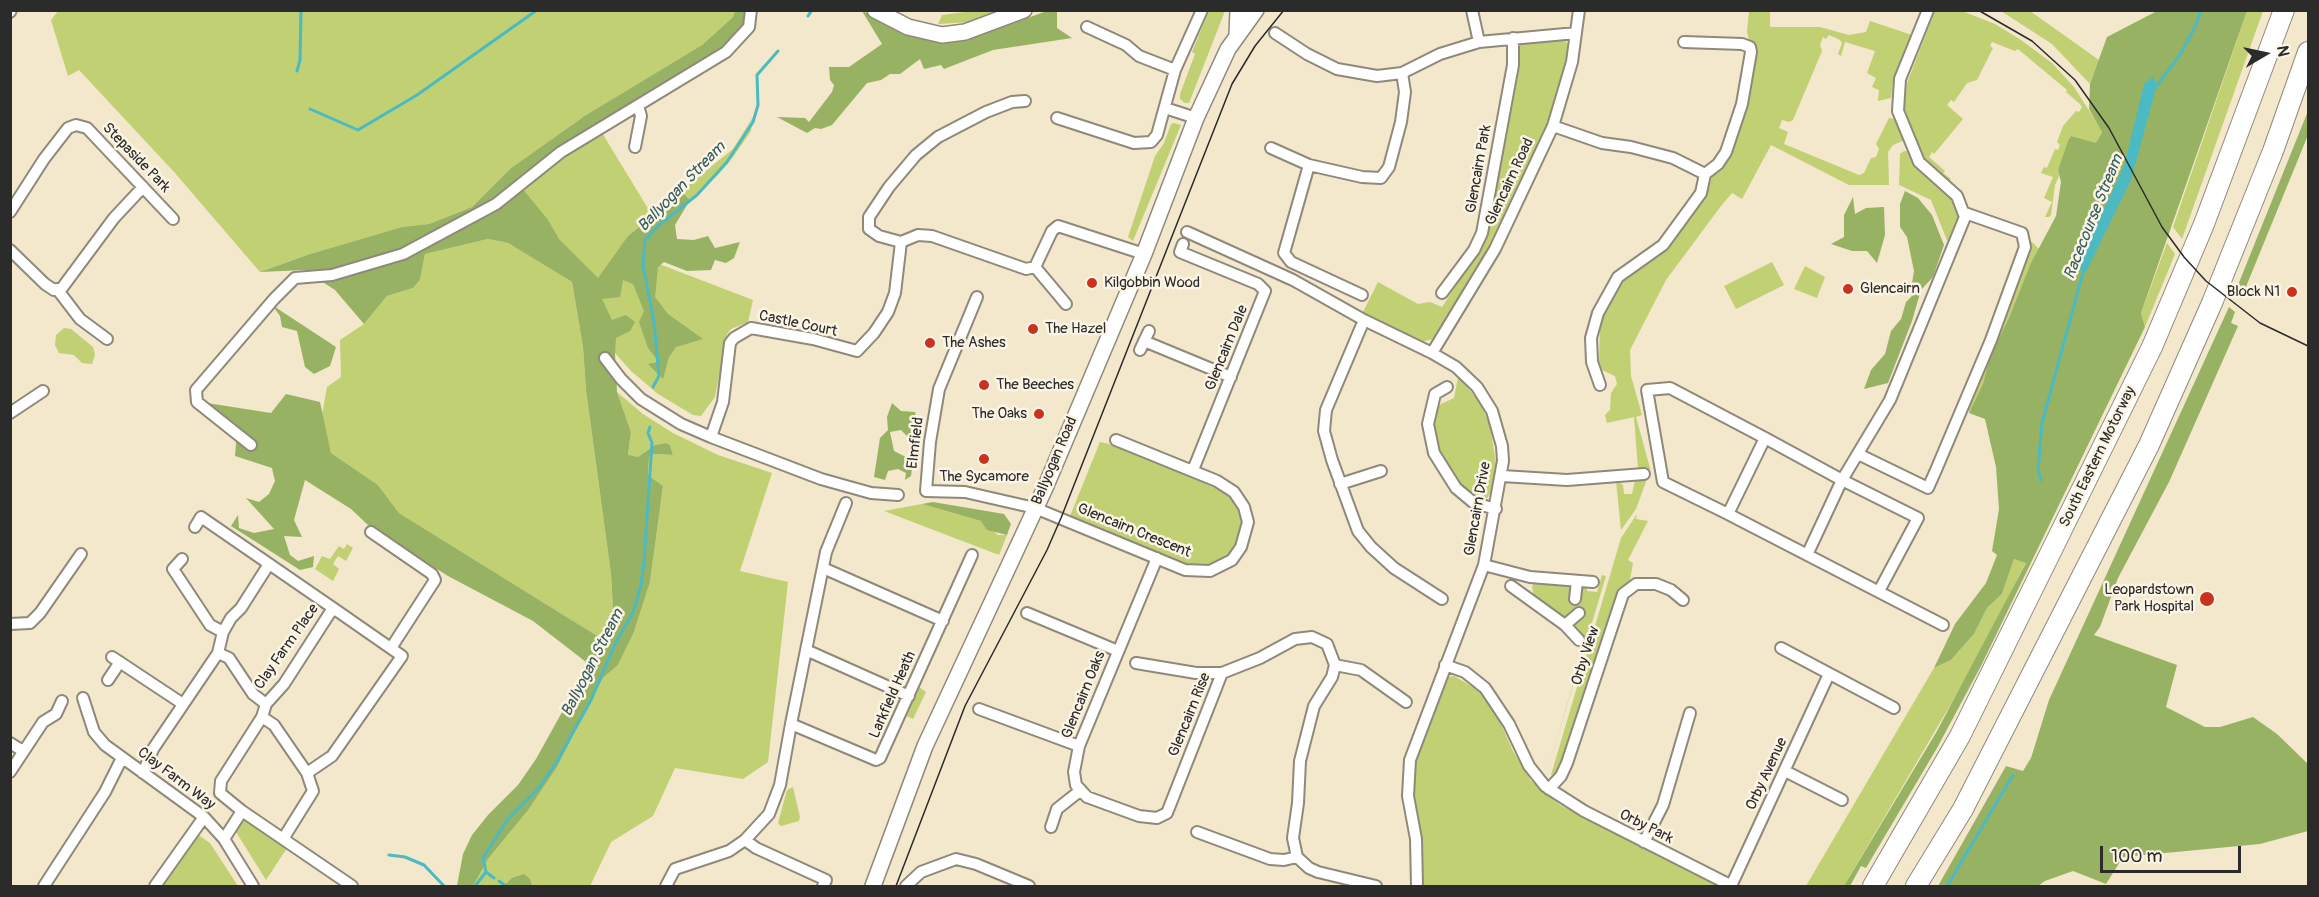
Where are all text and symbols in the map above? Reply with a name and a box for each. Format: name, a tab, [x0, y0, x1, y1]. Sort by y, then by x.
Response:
north arrow	[2235, 24, 2295, 84]
text: N	[2272, 44, 2294, 58]
street label: Stepaside Park	[98, 119, 174, 197]
street label: Glencairn Park	[1462, 123, 1496, 215]
street label: Glencairn Road	[1482, 135, 1538, 229]
water label: Ballyogan Stream	[634, 138, 730, 236]
water label: Racecourse Stream	[2060, 152, 2128, 282]
place label: Kilgobbin Wood	[1104, 274, 1200, 292]
marker: Kilgobbin Wood	[1085, 276, 1099, 290]
place label: Glencairn	[1860, 280, 1920, 298]
marker: Glencairn	[1841, 282, 1855, 296]
place label: Block N1	[2227, 283, 2280, 301]
marker: Block N1	[2285, 285, 2299, 299]
street label: Glencairn Dale	[1202, 303, 1252, 393]
street label: Castle Court	[757, 307, 839, 341]
place label: The Hazel	[1045, 320, 1106, 338]
marker: The Hazel	[1026, 322, 1040, 336]
place label: The Ashes	[942, 334, 1006, 352]
marker: The Ashes	[923, 336, 937, 350]
place label: The Beeches	[996, 376, 1074, 394]
marker: The Beeches	[977, 378, 991, 392]
street label: South Eastern Motorway	[2056, 384, 2140, 530]
place label: The Oaks	[972, 405, 1027, 423]
marker: The Oaks	[1032, 407, 1046, 421]
street label: Ballyogan Road	[1028, 414, 1082, 508]
street label: Elmfield	[904, 416, 928, 470]
marker: The Sycamore	[977, 452, 991, 466]
street label: Glencairn Drive	[1461, 460, 1495, 558]
place label: The Sycamore	[939, 468, 1029, 486]
street label: Glencairn Crescent	[1075, 500, 1193, 562]
place label: Leopardstown Park Hospital	[2104, 581, 2194, 616]
marker: Leopardstown Park Hospital	[2198, 590, 2216, 608]
street label: Clay Farm Place	[251, 601, 323, 693]
water label: Ballyogan Stream	[558, 606, 628, 720]
street label: Orby View	[1568, 624, 1604, 688]
street label: Larkfield Heath	[866, 649, 920, 741]
street label: Glencairn Oaks	[1058, 649, 1110, 741]
street label: Glencairn Rise	[1165, 670, 1215, 760]
street label: Orby Avenue	[1742, 735, 1792, 813]
street label: Clay Farm Way	[134, 744, 218, 814]
street label: Orby Park	[1616, 806, 1676, 848]
scale bar	[2103, 834, 2244, 872]
text: 100 m	[2111, 845, 2163, 868]

